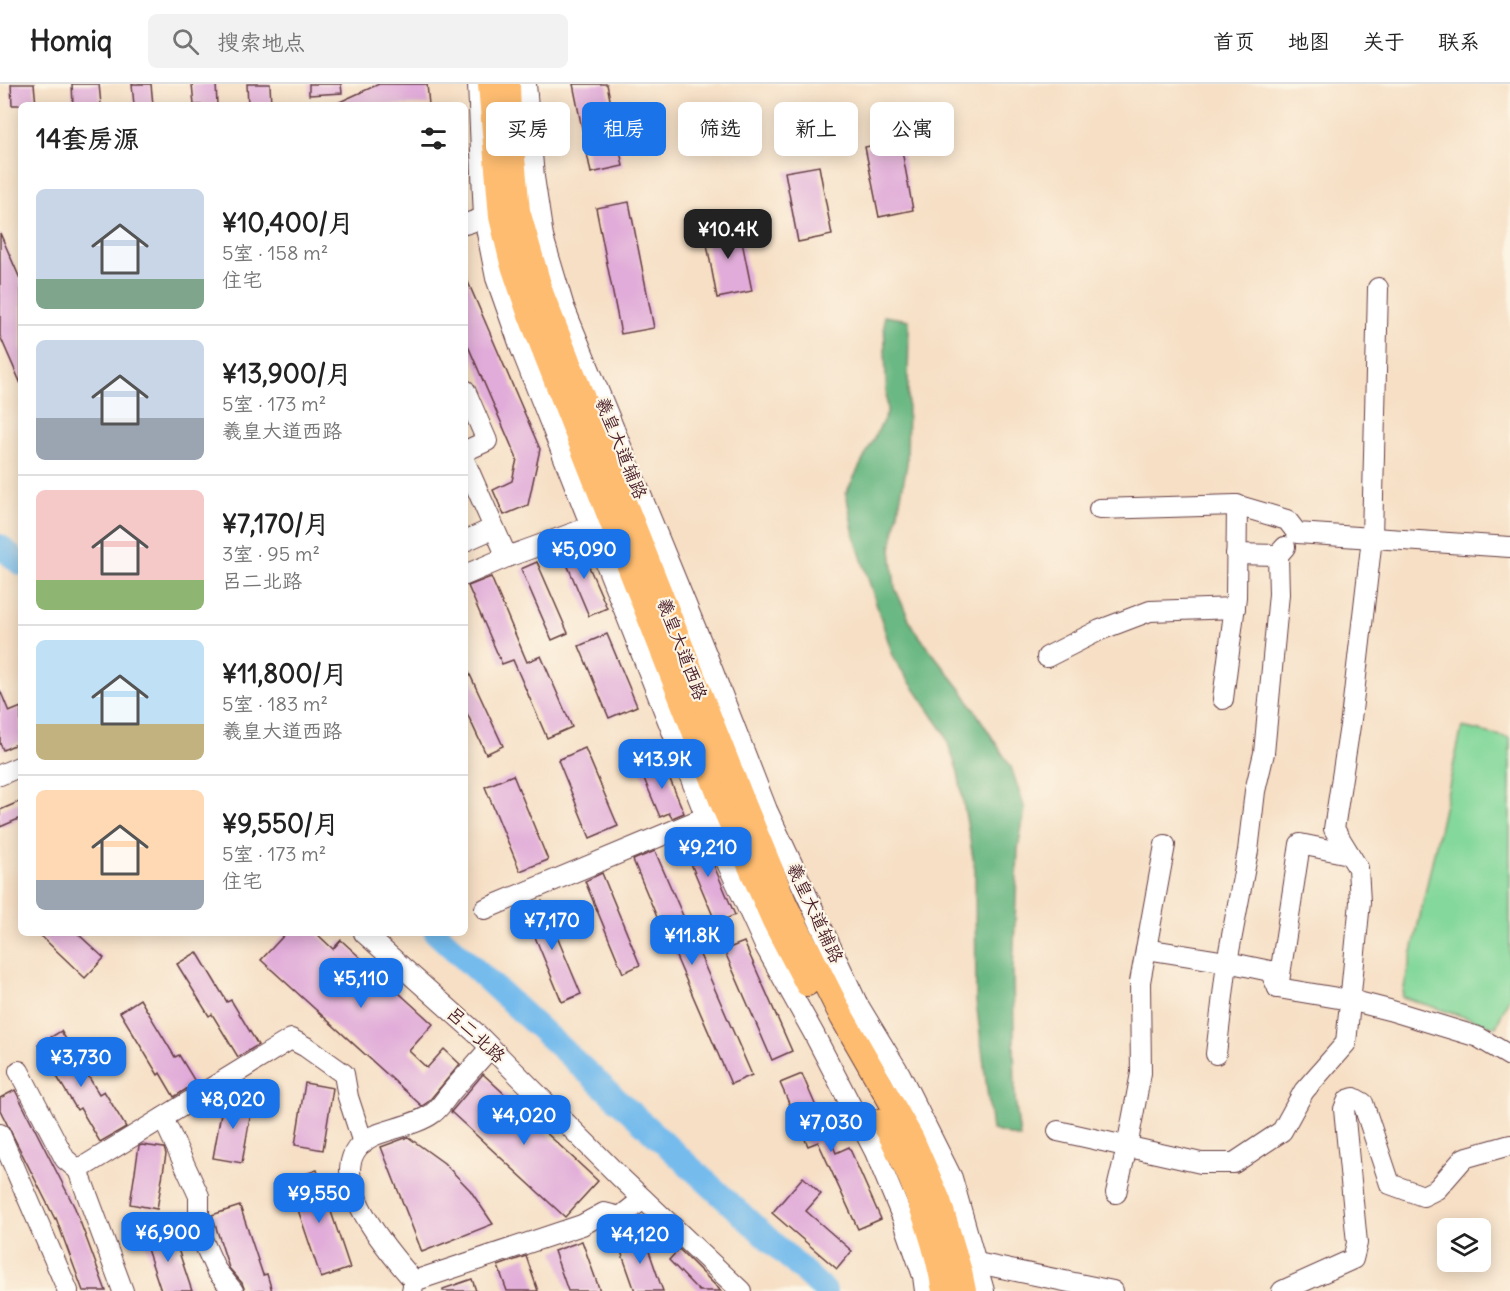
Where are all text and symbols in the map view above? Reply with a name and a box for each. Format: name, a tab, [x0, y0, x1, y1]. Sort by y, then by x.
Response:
search box	[148, 14, 568, 68]
text: Homiq	[30, 23, 112, 59]
icon: search	[169, 25, 202, 58]
text: 搜索地点	[217, 28, 305, 56]
text: 首页	[1213, 28, 1255, 55]
text: 地图	[1288, 28, 1330, 55]
text: 关于	[1363, 28, 1405, 55]
text: 联系	[1438, 28, 1480, 55]
chip: 买房	[486, 102, 570, 156]
chip: 租房	[582, 102, 666, 156]
chip: 筛选	[678, 102, 762, 156]
chip: 新上	[774, 102, 858, 156]
chip: 公寓	[870, 102, 954, 156]
text: 14套房源	[36, 122, 139, 155]
icon: filters	[417, 122, 450, 155]
text: ¥10,400/月	[222, 206, 354, 239]
pin: ¥10.4K	[679, 209, 777, 260]
icon: home	[84, 213, 156, 285]
text: ¥10.4K	[698, 216, 758, 241]
text: 5室 · 158 m²	[222, 240, 328, 265]
text: 住宅	[222, 267, 262, 292]
text: ¥13,900/月	[222, 357, 352, 390]
icon: home	[84, 364, 156, 436]
text: 5室 · 173 m²	[222, 391, 326, 416]
street label: 羲皇大道辅路	[591, 393, 652, 502]
text: 羲皇大道西路	[222, 418, 342, 443]
text: ¥7,170/月	[222, 507, 330, 540]
icon: home	[84, 514, 156, 586]
pin: ¥5,090	[535, 529, 633, 580]
text: ¥5,090	[551, 536, 617, 561]
text: 3室 · 95 m²	[222, 541, 320, 566]
text: 吕二北路	[222, 568, 302, 593]
street label: 羲皇大道西路	[652, 594, 713, 703]
text: ¥11,800/月	[222, 657, 348, 690]
icon: home	[84, 664, 156, 736]
text: 5室 · 183 m²	[222, 691, 328, 716]
text: 羲皇大道西路	[222, 718, 342, 743]
pin: ¥13.9K	[613, 739, 711, 790]
text: ¥13.9K	[633, 746, 692, 771]
text: ¥9,550/月	[222, 807, 339, 840]
icon: home	[84, 814, 156, 886]
pin: ¥9,210	[659, 827, 757, 878]
text: ¥9,210	[678, 834, 738, 859]
text: 5室 · 173 m²	[222, 841, 326, 866]
street label: 羲皇大道辅路	[782, 859, 849, 967]
text: 住宅	[222, 868, 262, 893]
pin: ¥7,170	[503, 900, 601, 951]
text: ¥7,170	[524, 907, 580, 932]
pin: ¥11.8K	[643, 915, 741, 966]
text: ¥11.8K	[664, 922, 720, 947]
pin: ¥5,110	[312, 958, 410, 1009]
text: ¥5,110	[333, 965, 389, 990]
street label: 吕二北路	[442, 1002, 511, 1068]
pin: ¥3,730	[32, 1037, 130, 1088]
text: ¥3,730	[50, 1044, 112, 1069]
pin: ¥8,020	[184, 1079, 282, 1130]
text: ¥8,020	[201, 1086, 265, 1111]
pin: ¥4,020	[475, 1095, 573, 1146]
text: ¥4,020	[492, 1102, 556, 1127]
pin: ¥7,030	[782, 1102, 880, 1153]
text: ¥7,030	[799, 1109, 863, 1134]
pin: ¥9,550	[270, 1173, 368, 1224]
text: ¥9,550	[287, 1180, 351, 1205]
pin: ¥6,900	[119, 1212, 217, 1263]
pin: ¥4,120	[591, 1214, 689, 1265]
map controls	[1437, 1218, 1491, 1272]
button: layers	[1437, 1218, 1491, 1272]
text: ¥6,900	[135, 1219, 201, 1244]
text: ¥4,120	[611, 1221, 669, 1246]

